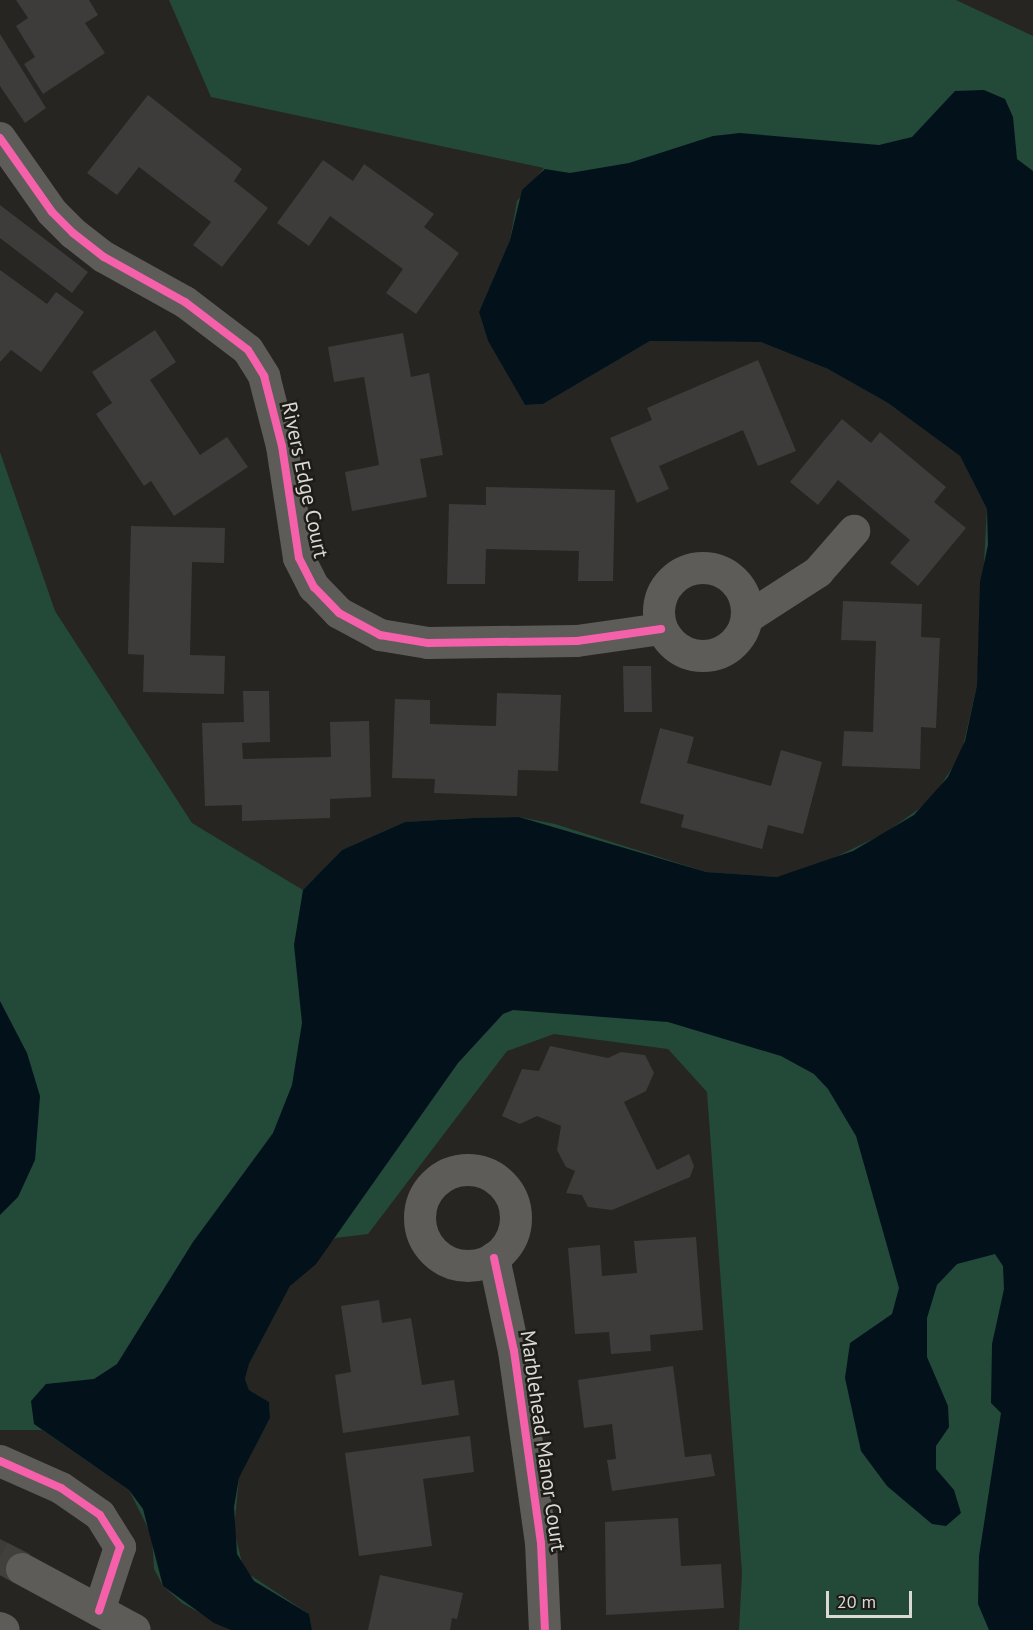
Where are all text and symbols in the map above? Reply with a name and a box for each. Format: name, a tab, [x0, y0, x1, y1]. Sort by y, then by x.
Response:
street label: Rivers Edge Court	[276, 400, 334, 560]
street label: Marblehead Manor Court	[515, 1329, 571, 1553]
scale bar	[829, 1579, 914, 1617]
text: 20 m	[837, 1590, 876, 1613]

